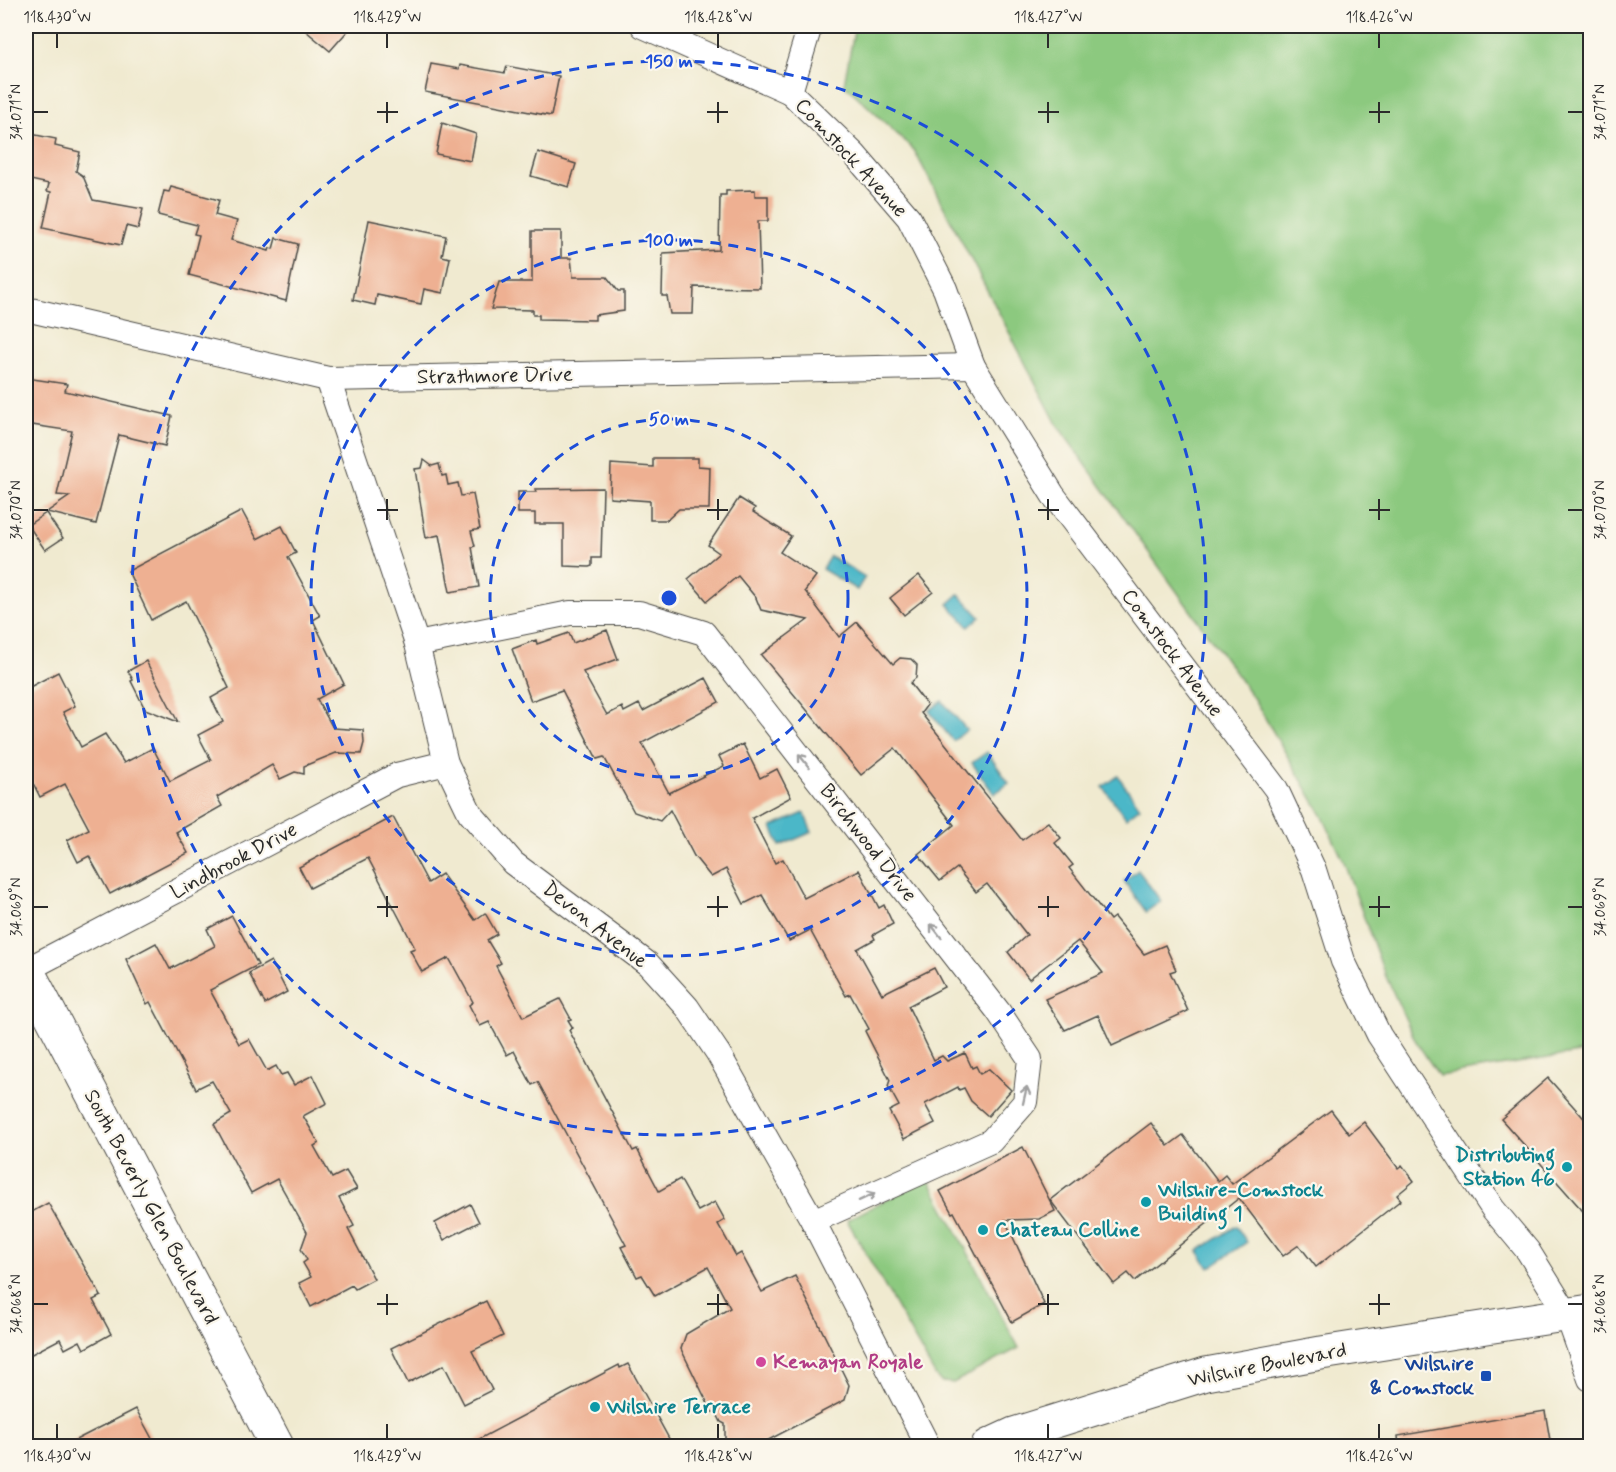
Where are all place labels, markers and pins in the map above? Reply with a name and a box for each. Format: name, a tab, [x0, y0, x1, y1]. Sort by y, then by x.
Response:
centre of rings	[659, 588, 679, 608]
place label: Distributing Station 46	[1455, 1141, 1555, 1193]
marker: Distributing Station 46	[1560, 1160, 1574, 1174]
place label: Wilshire-Comstock Building 1	[1157, 1176, 1324, 1230]
marker: Wilshire-Comstock Building 1	[1139, 1195, 1153, 1209]
place label: Chateau Colline	[995, 1216, 1140, 1244]
marker: Chateau Colline	[976, 1223, 990, 1237]
place label: Kemayan Royale	[773, 1348, 923, 1376]
place label: Wilshire & Comstock	[1370, 1350, 1474, 1402]
marker: Kemayan Royale	[754, 1355, 768, 1369]
marker: Wilshire & Comstock	[1479, 1369, 1493, 1383]
place label: Wilshire Terrace	[606, 1393, 751, 1421]
marker: Wilshire Terrace	[588, 1400, 602, 1414]

